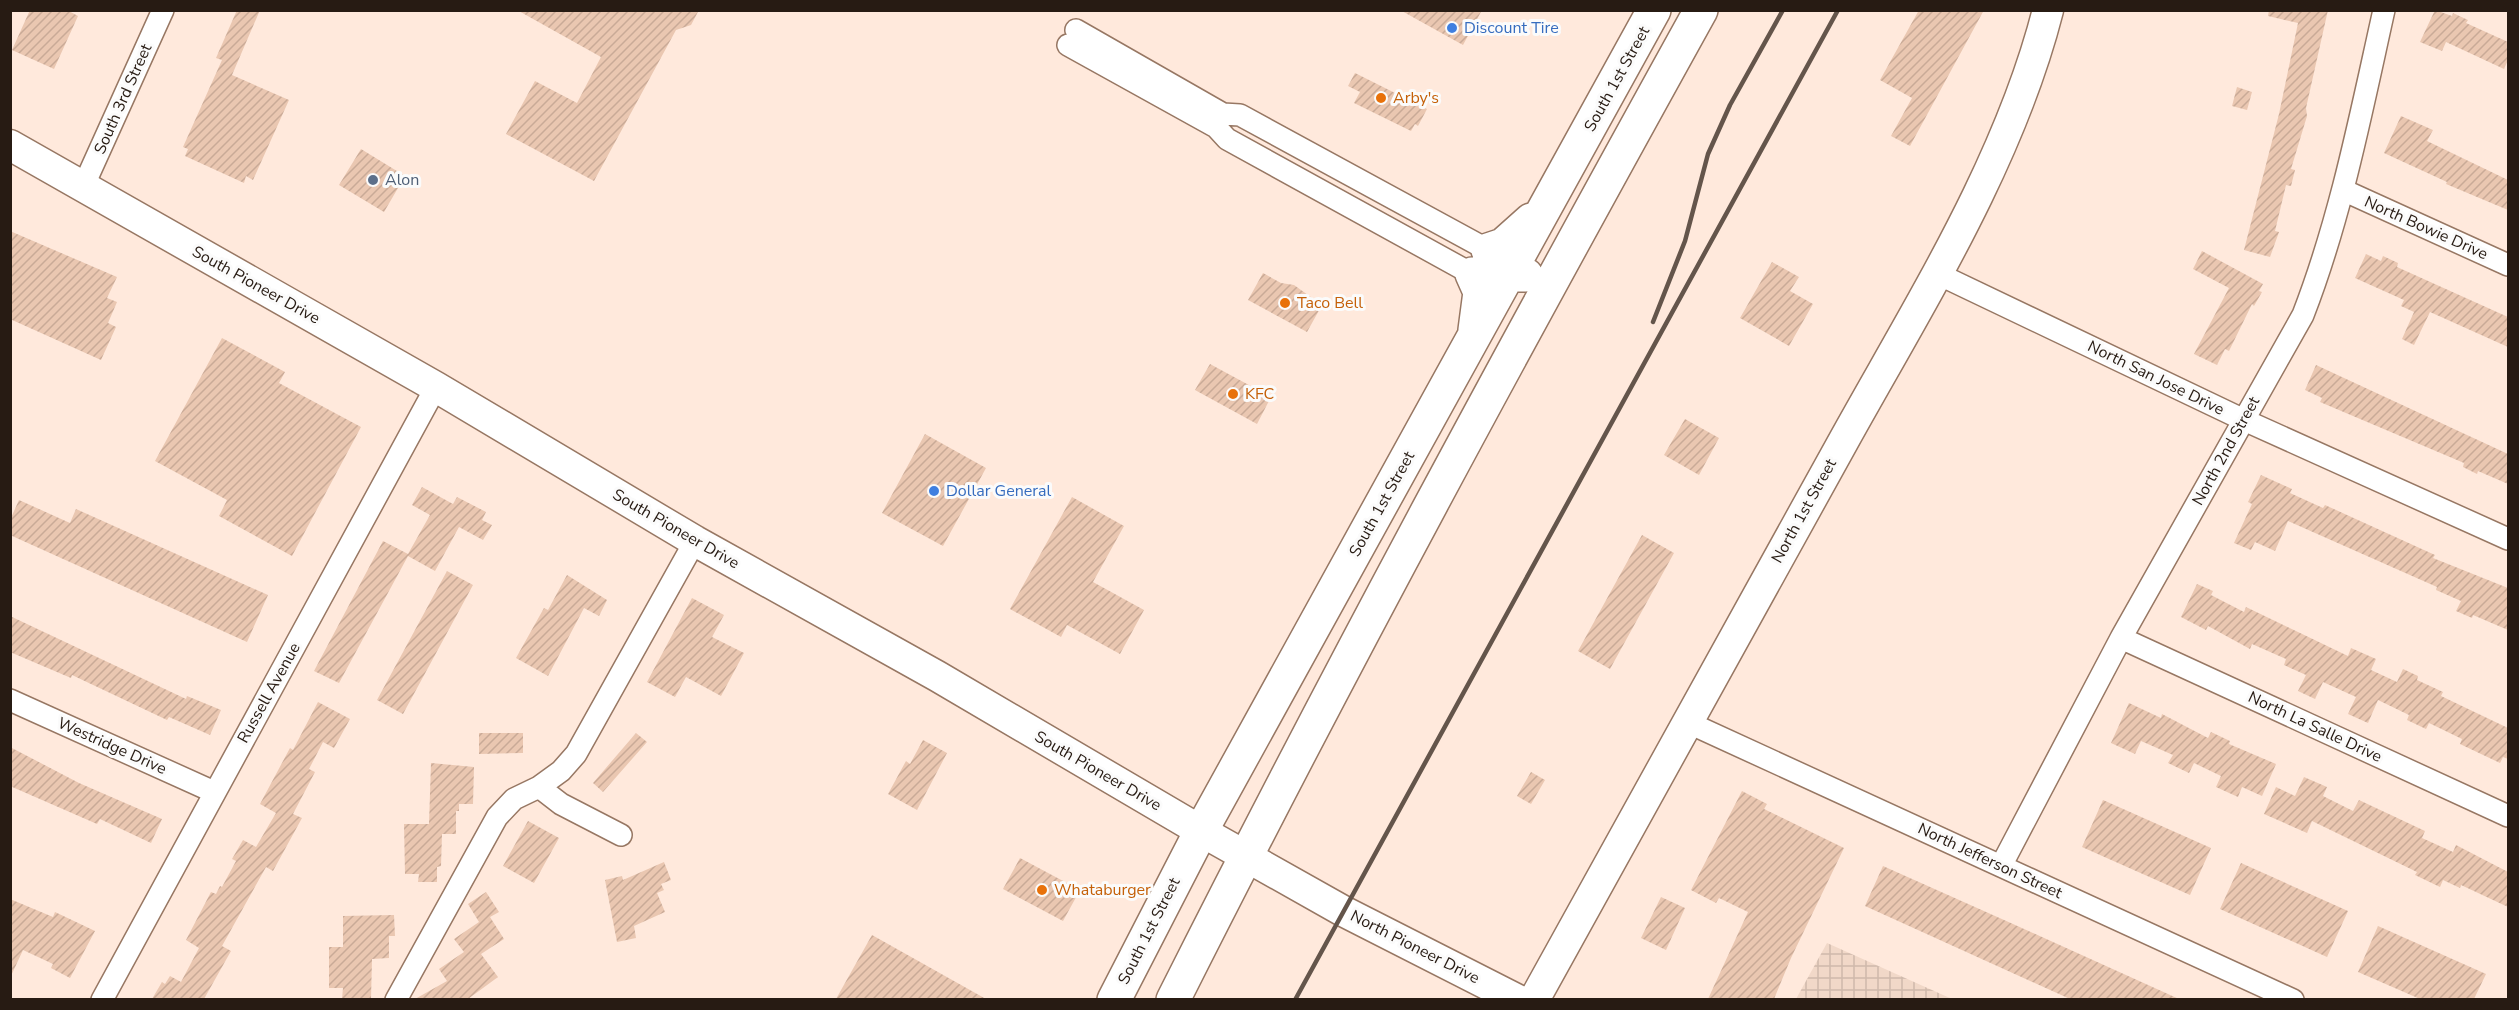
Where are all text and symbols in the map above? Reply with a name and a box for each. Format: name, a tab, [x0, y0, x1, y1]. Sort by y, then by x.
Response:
place label: Discount Tire	[1464, 17, 1559, 39]
marker: Discount Tire	[1445, 21, 1459, 35]
street label: South 1st Street	[1579, 22, 1655, 136]
street label: South 3rd Street	[89, 40, 157, 158]
place label: Arby's	[1393, 87, 1439, 109]
marker: Arby's	[1374, 91, 1388, 105]
place label: Alon	[385, 169, 419, 191]
marker: Alon	[366, 173, 380, 187]
street label: North Bowie Drive	[2361, 191, 2491, 265]
street label: South Pioneer Drive	[188, 241, 324, 329]
place label: Taco Bell	[1297, 292, 1363, 314]
marker: Taco Bell	[1278, 296, 1292, 310]
street label: North San Jose Drive	[2084, 335, 2228, 421]
place label: KFC	[1245, 383, 1275, 405]
marker: KFC	[1226, 387, 1240, 401]
street label: North 2nd Street	[2187, 392, 2265, 509]
street label: South 1st Street	[1344, 447, 1420, 561]
street label: North 1st Street	[1766, 454, 1842, 567]
place label: Dollar General	[946, 480, 1051, 502]
street label: South Pioneer Drive	[609, 484, 743, 574]
marker: Dollar General	[927, 484, 941, 498]
street label: Russell Avenue	[232, 639, 306, 747]
street label: North La Salle Drive	[2245, 686, 2385, 768]
street label: Westridge Drive	[54, 712, 170, 780]
street label: South Pioneer Drive	[1031, 726, 1165, 816]
street label: North Jefferson Street	[1914, 818, 2066, 904]
street label: South 1st Street	[1113, 873, 1186, 988]
place label: Whataburger	[1054, 879, 1151, 901]
marker: Whataburger	[1035, 883, 1049, 897]
street label: North Pioneer Drive	[1347, 905, 1483, 989]

